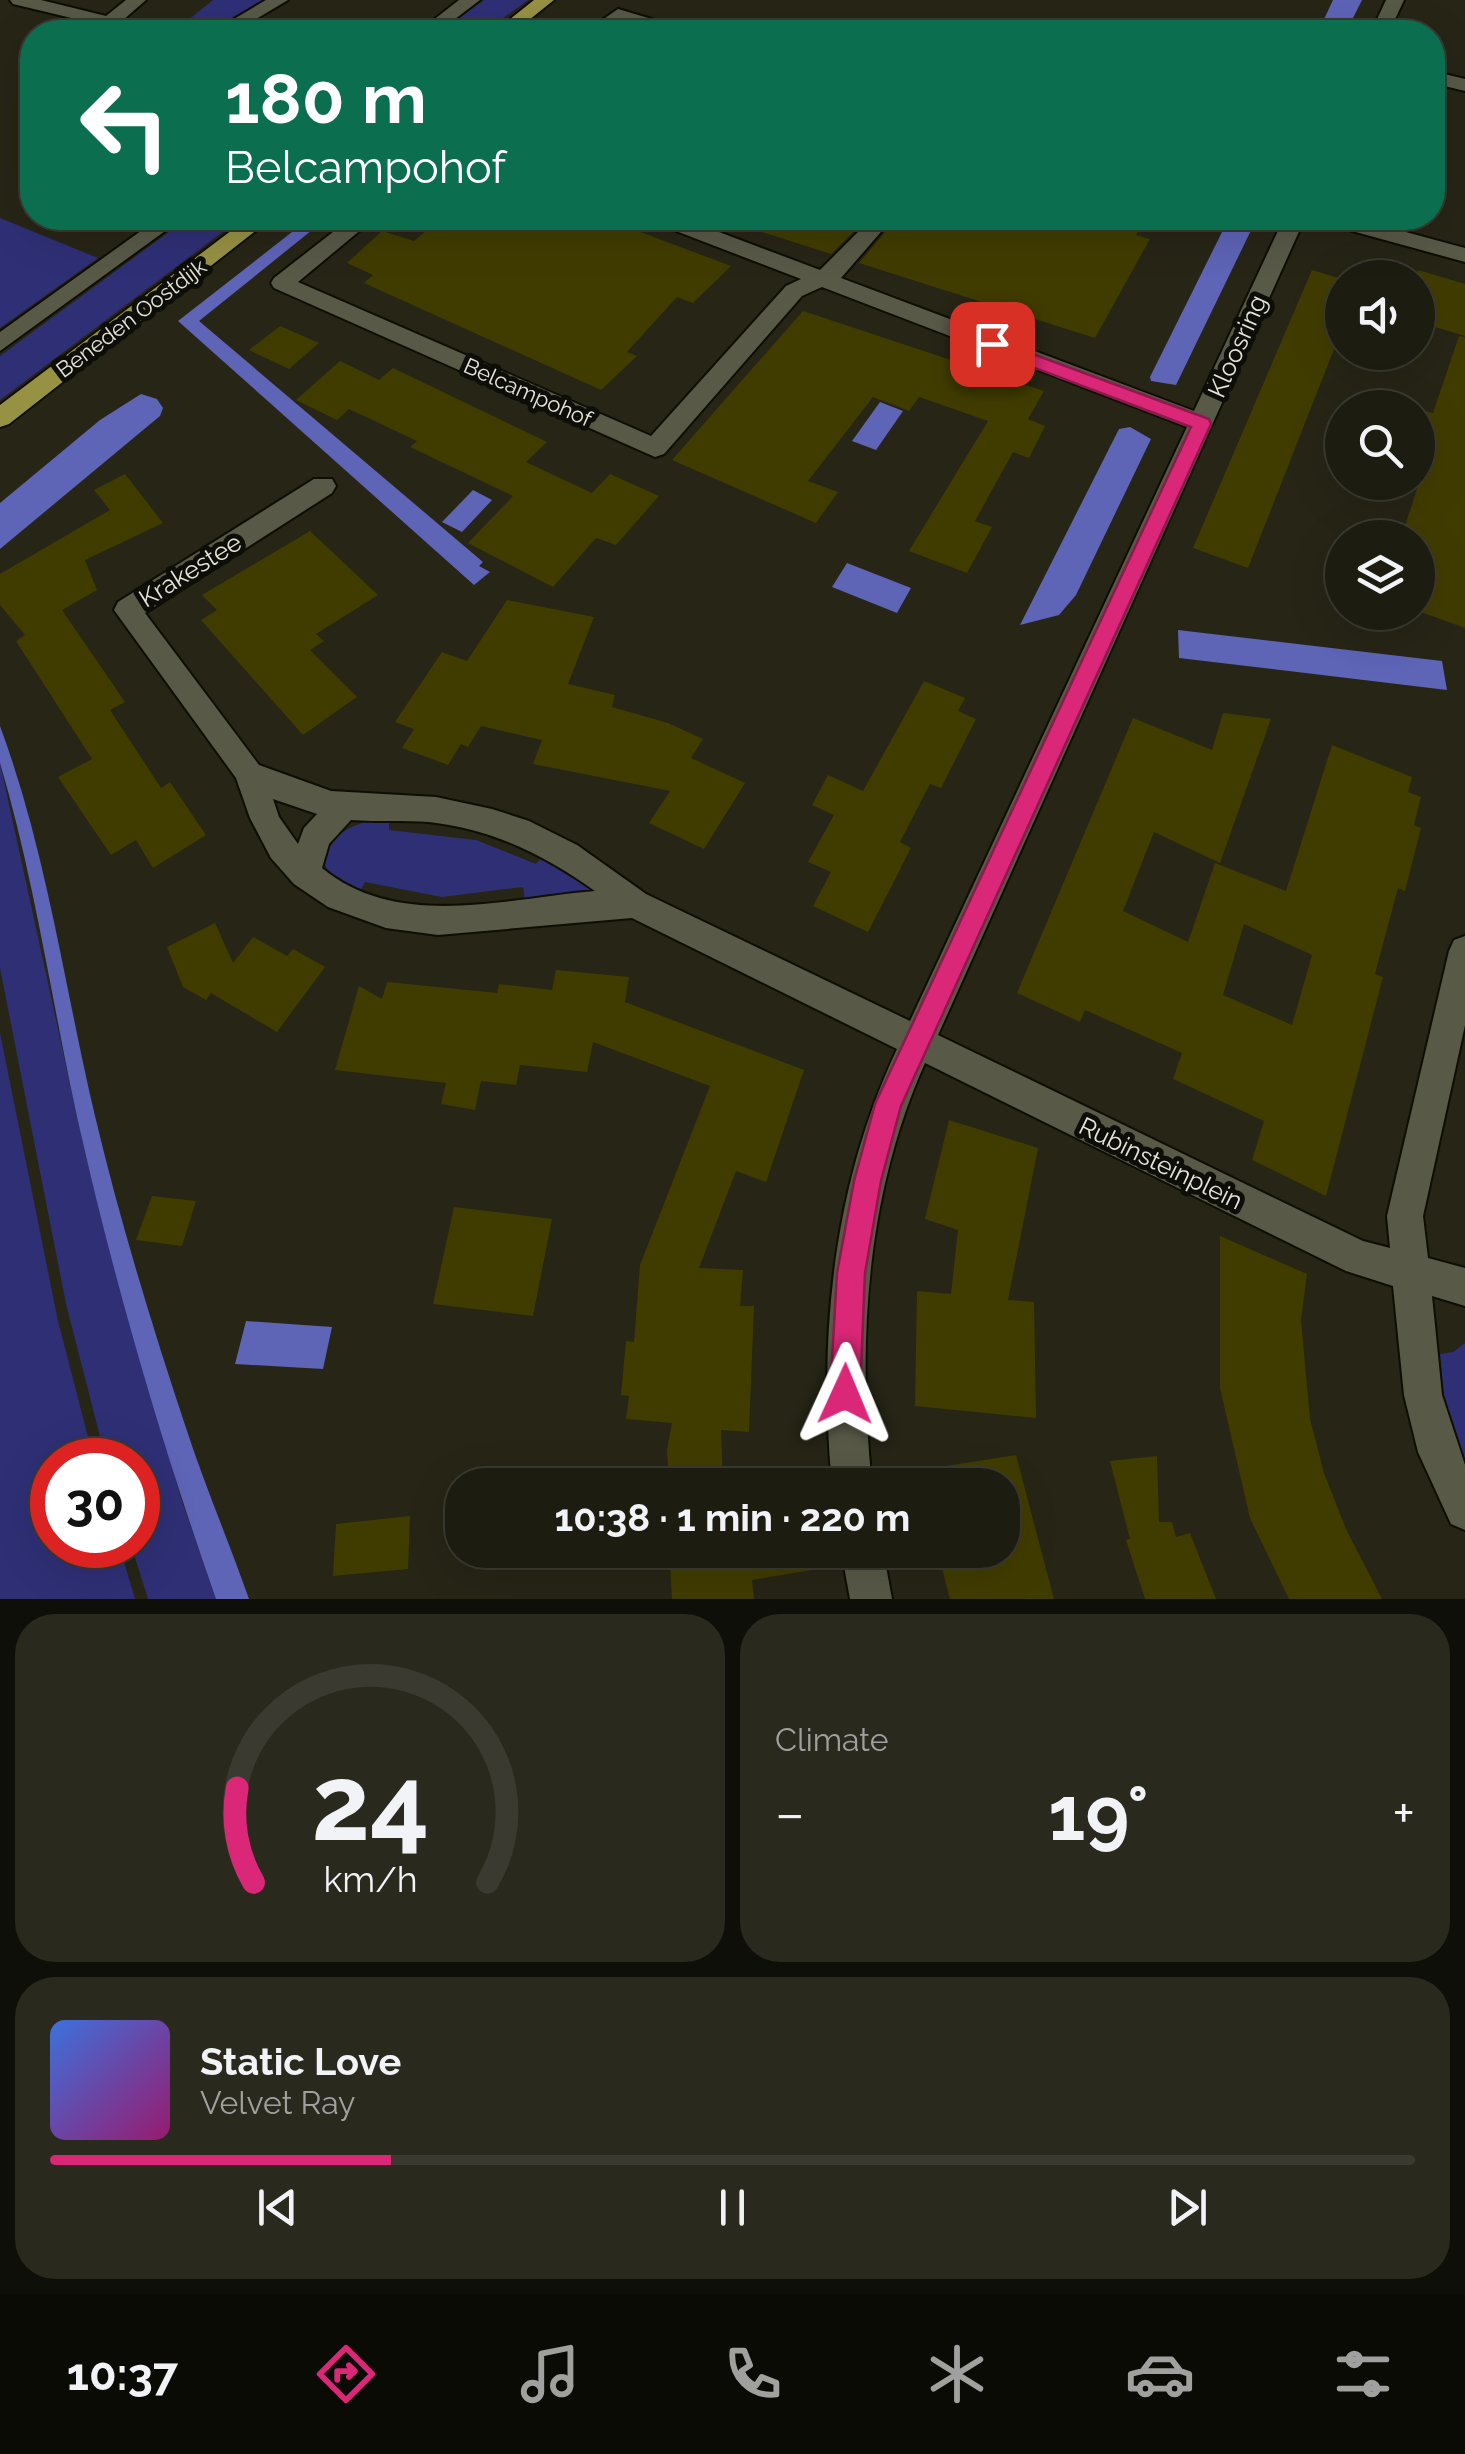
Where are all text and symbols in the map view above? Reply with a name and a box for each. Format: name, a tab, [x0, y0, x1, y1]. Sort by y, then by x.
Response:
text: 180 m	[225, 57, 427, 139]
icon: left	[60, 60, 190, 190]
text: Belcampohof	[225, 141, 506, 194]
street label: Beneden Oostdijk	[51, 253, 211, 383]
map controls	[1325, 260, 1435, 630]
button: sound	[1325, 260, 1435, 370]
street label: Kloosring	[1201, 290, 1273, 402]
pin	[950, 302, 1035, 387]
icon: arrive	[965, 317, 1020, 372]
street label: Belcampohof	[460, 352, 597, 432]
button: search	[1325, 390, 1435, 500]
button: layers	[1325, 520, 1435, 630]
street label: Krakestee	[133, 527, 247, 613]
street label: Rubinsteinplein	[1074, 1110, 1248, 1216]
position arrow	[793, 1342, 897, 1446]
speed limit sign: 30	[30, 1438, 160, 1568]
text: 10:38 · 1 min · 220 m	[555, 1495, 910, 1540]
text: Climate	[775, 1721, 889, 1758]
text: 24	[311, 1742, 429, 1864]
text: 19°	[1048, 1769, 1149, 1858]
text: −	[775, 1781, 805, 1846]
text: +	[1392, 1781, 1415, 1846]
text: km/h	[323, 1858, 417, 1900]
text: Static Love	[200, 2039, 401, 2084]
text: Velvet Ray	[200, 2084, 355, 2121]
icon: previous	[250, 2180, 305, 2235]
icon: pause	[705, 2180, 760, 2235]
icon: next	[1160, 2180, 1215, 2235]
icon: directions	[311, 2339, 381, 2409]
icon: music	[515, 2339, 585, 2409]
icon: phone	[718, 2339, 788, 2409]
icon: climate	[922, 2339, 992, 2409]
icon: car	[1125, 2339, 1195, 2409]
icon: filters	[1328, 2339, 1398, 2409]
text: 10:37	[67, 2348, 178, 2401]

